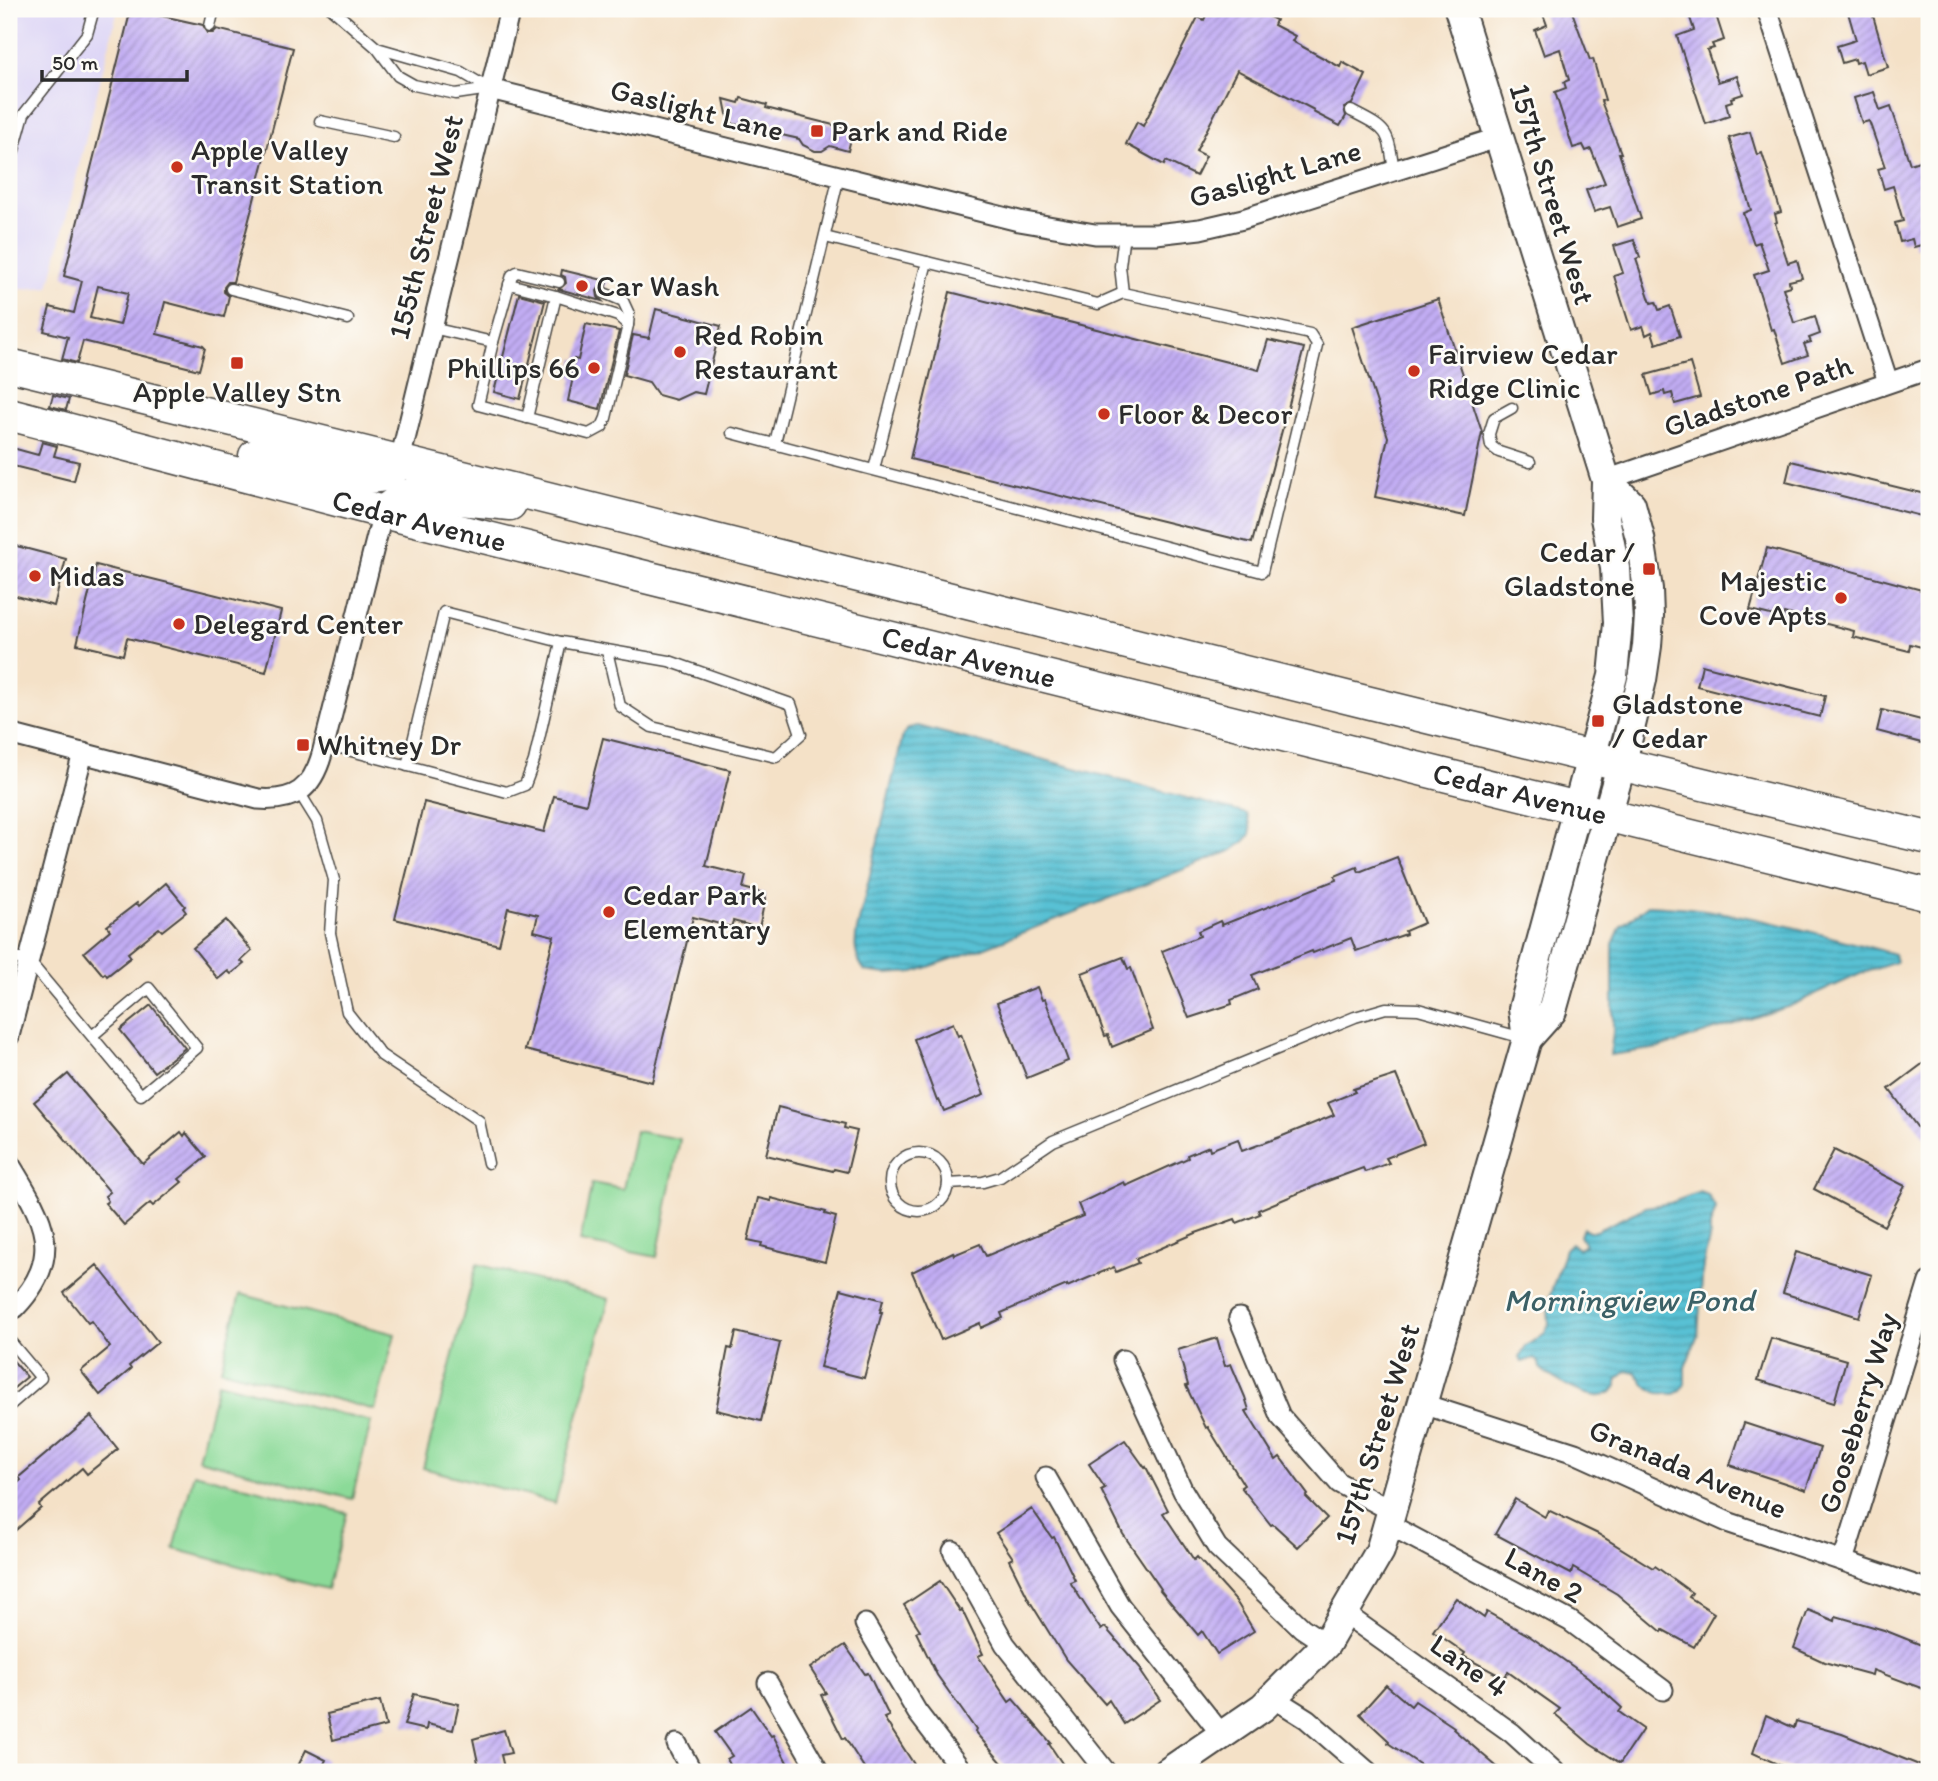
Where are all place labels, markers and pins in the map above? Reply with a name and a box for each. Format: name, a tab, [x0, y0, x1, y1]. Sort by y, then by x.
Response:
place label: Park and Ride	[831, 112, 1008, 149]
marker: Park and Ride	[809, 123, 825, 139]
place label: Apple Valley Transit Station	[191, 131, 383, 202]
marker: Apple Valley Transit Station	[169, 159, 185, 175]
place label: Car Wash	[596, 267, 719, 304]
marker: Car Wash	[574, 278, 590, 294]
place label: Red Robin Restaurant	[694, 316, 838, 387]
place label: Fairview Cedar Ridge Clinic	[1428, 335, 1618, 406]
marker: Red Robin Restaurant	[672, 344, 688, 360]
place label: Phillips 66	[447, 349, 580, 386]
marker: Apple Valley Stn	[229, 355, 245, 371]
marker: Phillips 66	[586, 360, 602, 376]
marker: Fairview Cedar Ridge Clinic	[1406, 363, 1422, 379]
place label: Apple Valley Stn	[133, 373, 341, 410]
place label: Floor & Decor	[1118, 395, 1292, 432]
marker: Floor & Decor	[1096, 406, 1112, 422]
place label: Cedar / Gladstone	[1504, 533, 1635, 604]
place label: Midas	[49, 557, 125, 594]
marker: Cedar / Gladstone	[1641, 561, 1657, 577]
place label: Majestic Cove Apts	[1699, 562, 1827, 633]
marker: Midas	[27, 568, 43, 584]
marker: Majestic Cove Apts	[1833, 590, 1849, 606]
place label: Delegard Center	[193, 605, 403, 642]
marker: Delegard Center	[171, 616, 187, 632]
place label: Gladstone / Cedar	[1612, 685, 1743, 756]
marker: Gladstone / Cedar	[1590, 713, 1606, 729]
place label: Whitney Dr	[317, 726, 462, 763]
marker: Whitney Dr	[295, 737, 311, 753]
place label: Cedar Park Elementary	[623, 876, 770, 947]
marker: Cedar Park Elementary	[601, 904, 617, 920]

